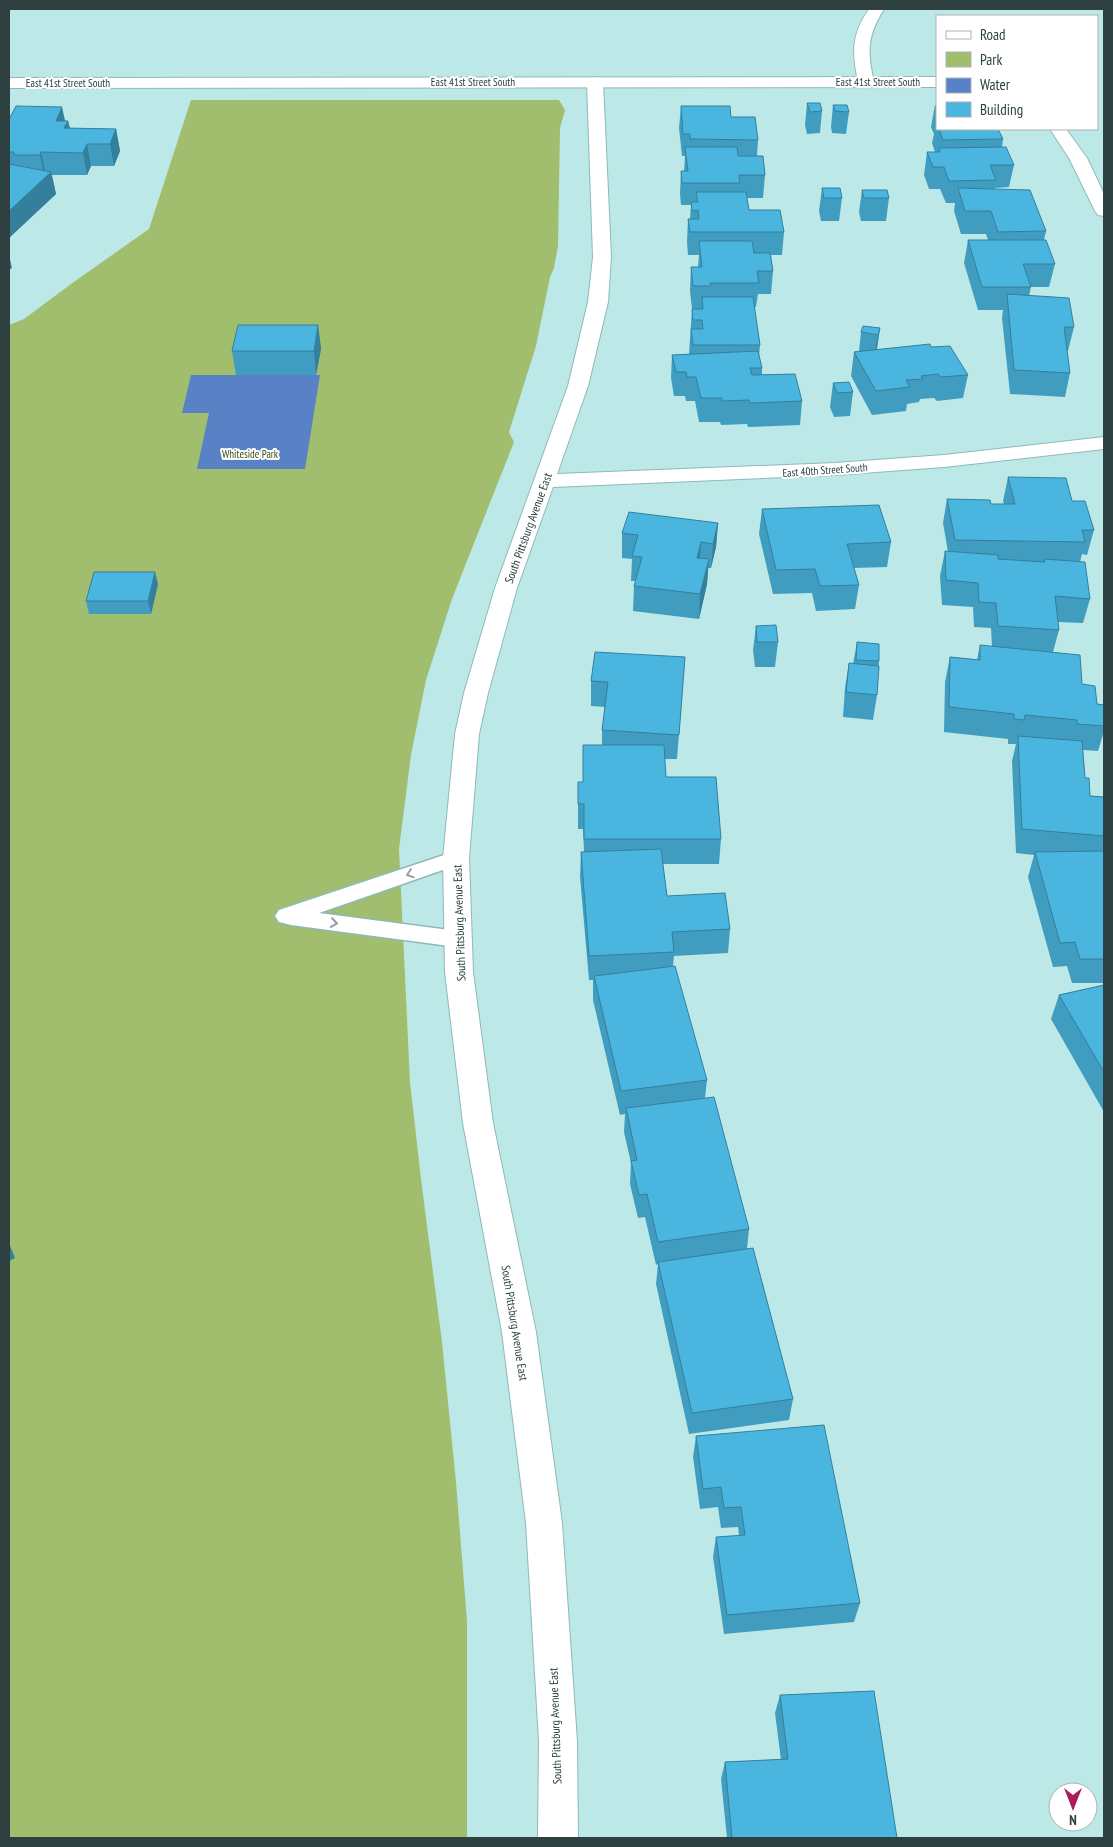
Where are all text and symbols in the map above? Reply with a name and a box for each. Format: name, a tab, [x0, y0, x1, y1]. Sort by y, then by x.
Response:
legend	[936, 15, 1098, 130]
text: Road	[980, 25, 1006, 44]
text: Park	[980, 50, 1002, 69]
street label: East 41st Street South	[431, 75, 515, 89]
street label: East 41st Street South	[836, 75, 920, 89]
text: Water	[980, 75, 1011, 94]
street label: East 41st Street South	[26, 76, 110, 90]
text: Building	[980, 100, 1023, 119]
park label: Whiteside Park	[222, 447, 279, 461]
street label: East 40th Street South	[782, 460, 868, 480]
street label: South Pittsburg Avenue East	[501, 470, 555, 585]
street label: South Pittsburg Avenue East	[449, 864, 469, 982]
one-way arrow	[407, 868, 415, 878]
one-way arrow	[331, 917, 339, 928]
street label: South Pittsburg Avenue East	[498, 1264, 532, 1382]
street label: South Pittsburg Avenue East	[545, 1667, 565, 1785]
north arrow	[1048, 1782, 1098, 1832]
text: N	[1069, 1811, 1077, 1829]

